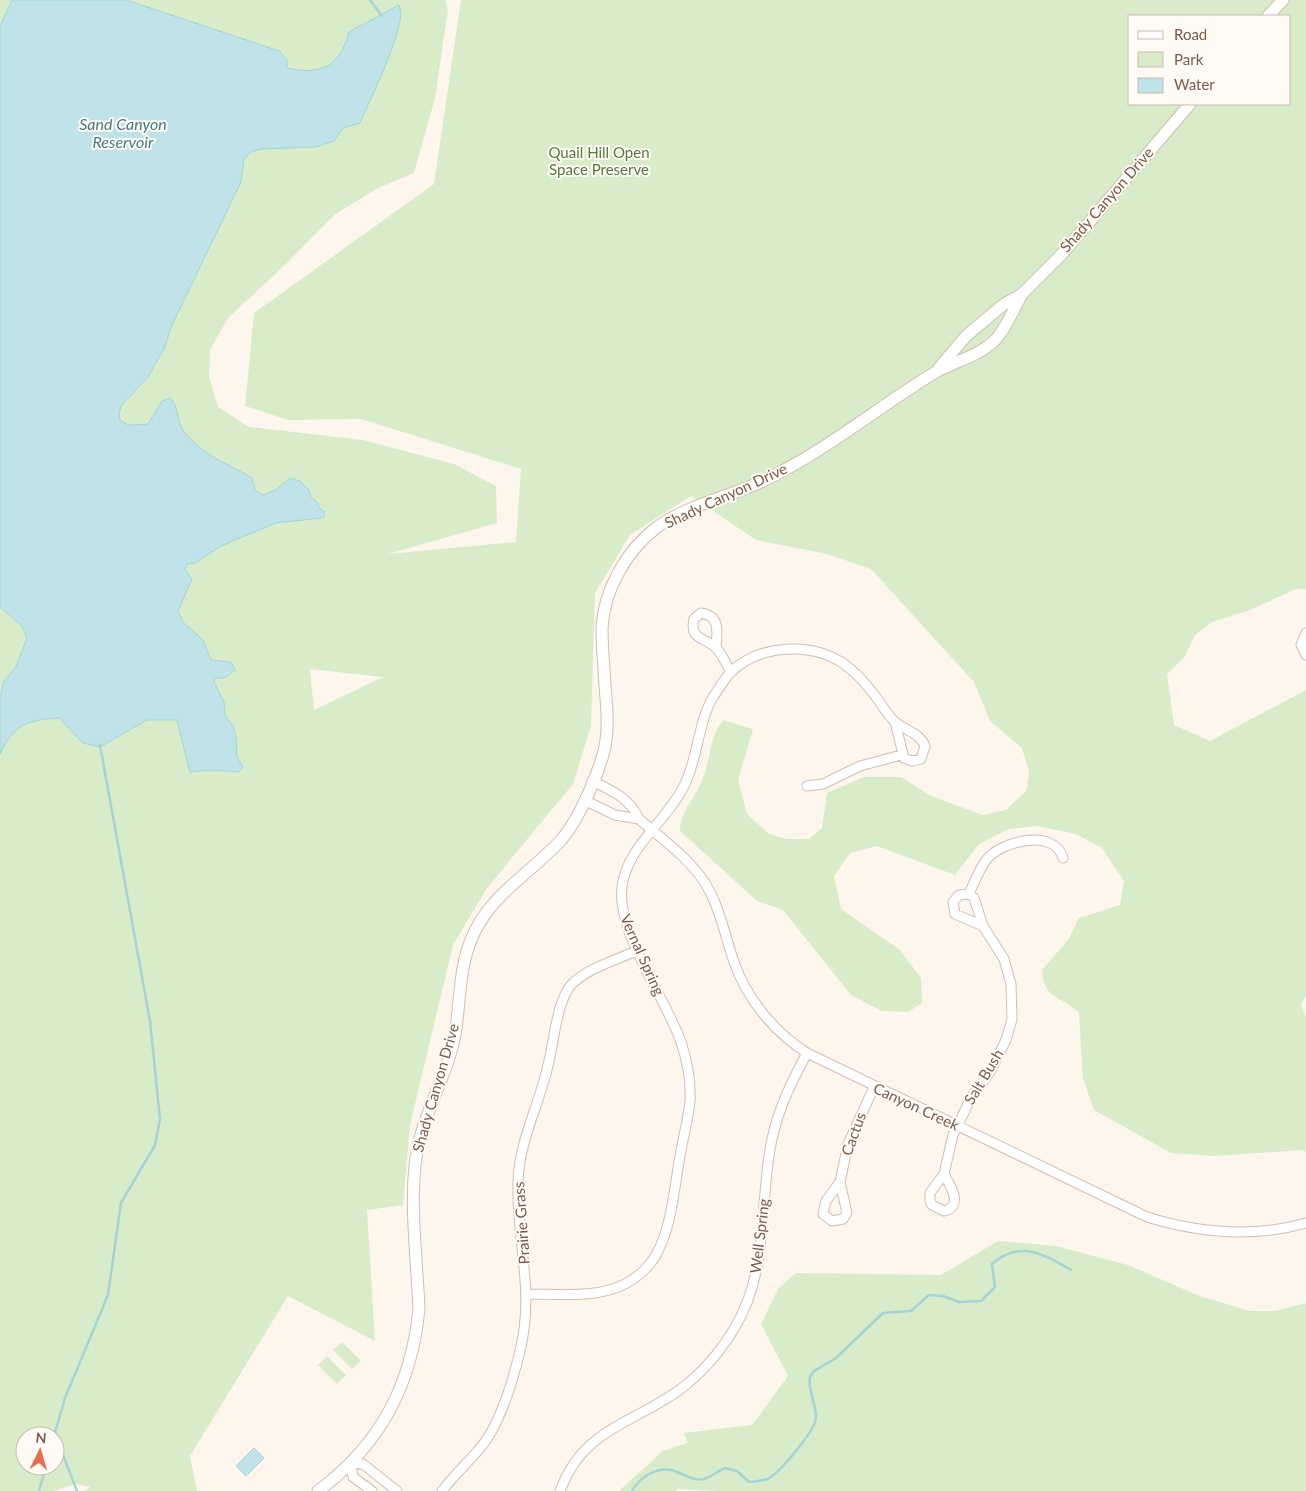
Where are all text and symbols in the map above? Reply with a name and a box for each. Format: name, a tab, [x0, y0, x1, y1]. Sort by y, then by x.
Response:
legend	[1128, 15, 1291, 105]
text: Road	[1174, 25, 1207, 43]
text: Park	[1174, 50, 1204, 68]
text: Water	[1174, 75, 1215, 93]
water label: Sand Canyon Reservoir	[79, 114, 167, 151]
park label: Quail Hill Open Space Preserve	[548, 143, 650, 178]
street label: Shady Canyon Drive	[1056, 143, 1157, 255]
street label: Shady Canyon Drive	[661, 459, 790, 531]
street label: Vernal Spring	[617, 911, 669, 998]
street label: Shady Canyon Drive	[408, 1021, 462, 1154]
street label: Salt Bush	[960, 1046, 1007, 1107]
street label: Canyon Creek	[871, 1078, 962, 1134]
street label: Cactus	[837, 1109, 869, 1158]
street label: Prairie Grass	[509, 1181, 533, 1265]
street label: Well Spring	[745, 1197, 773, 1274]
north arrow	[15, 1426, 65, 1476]
text: N	[35, 1429, 47, 1446]

